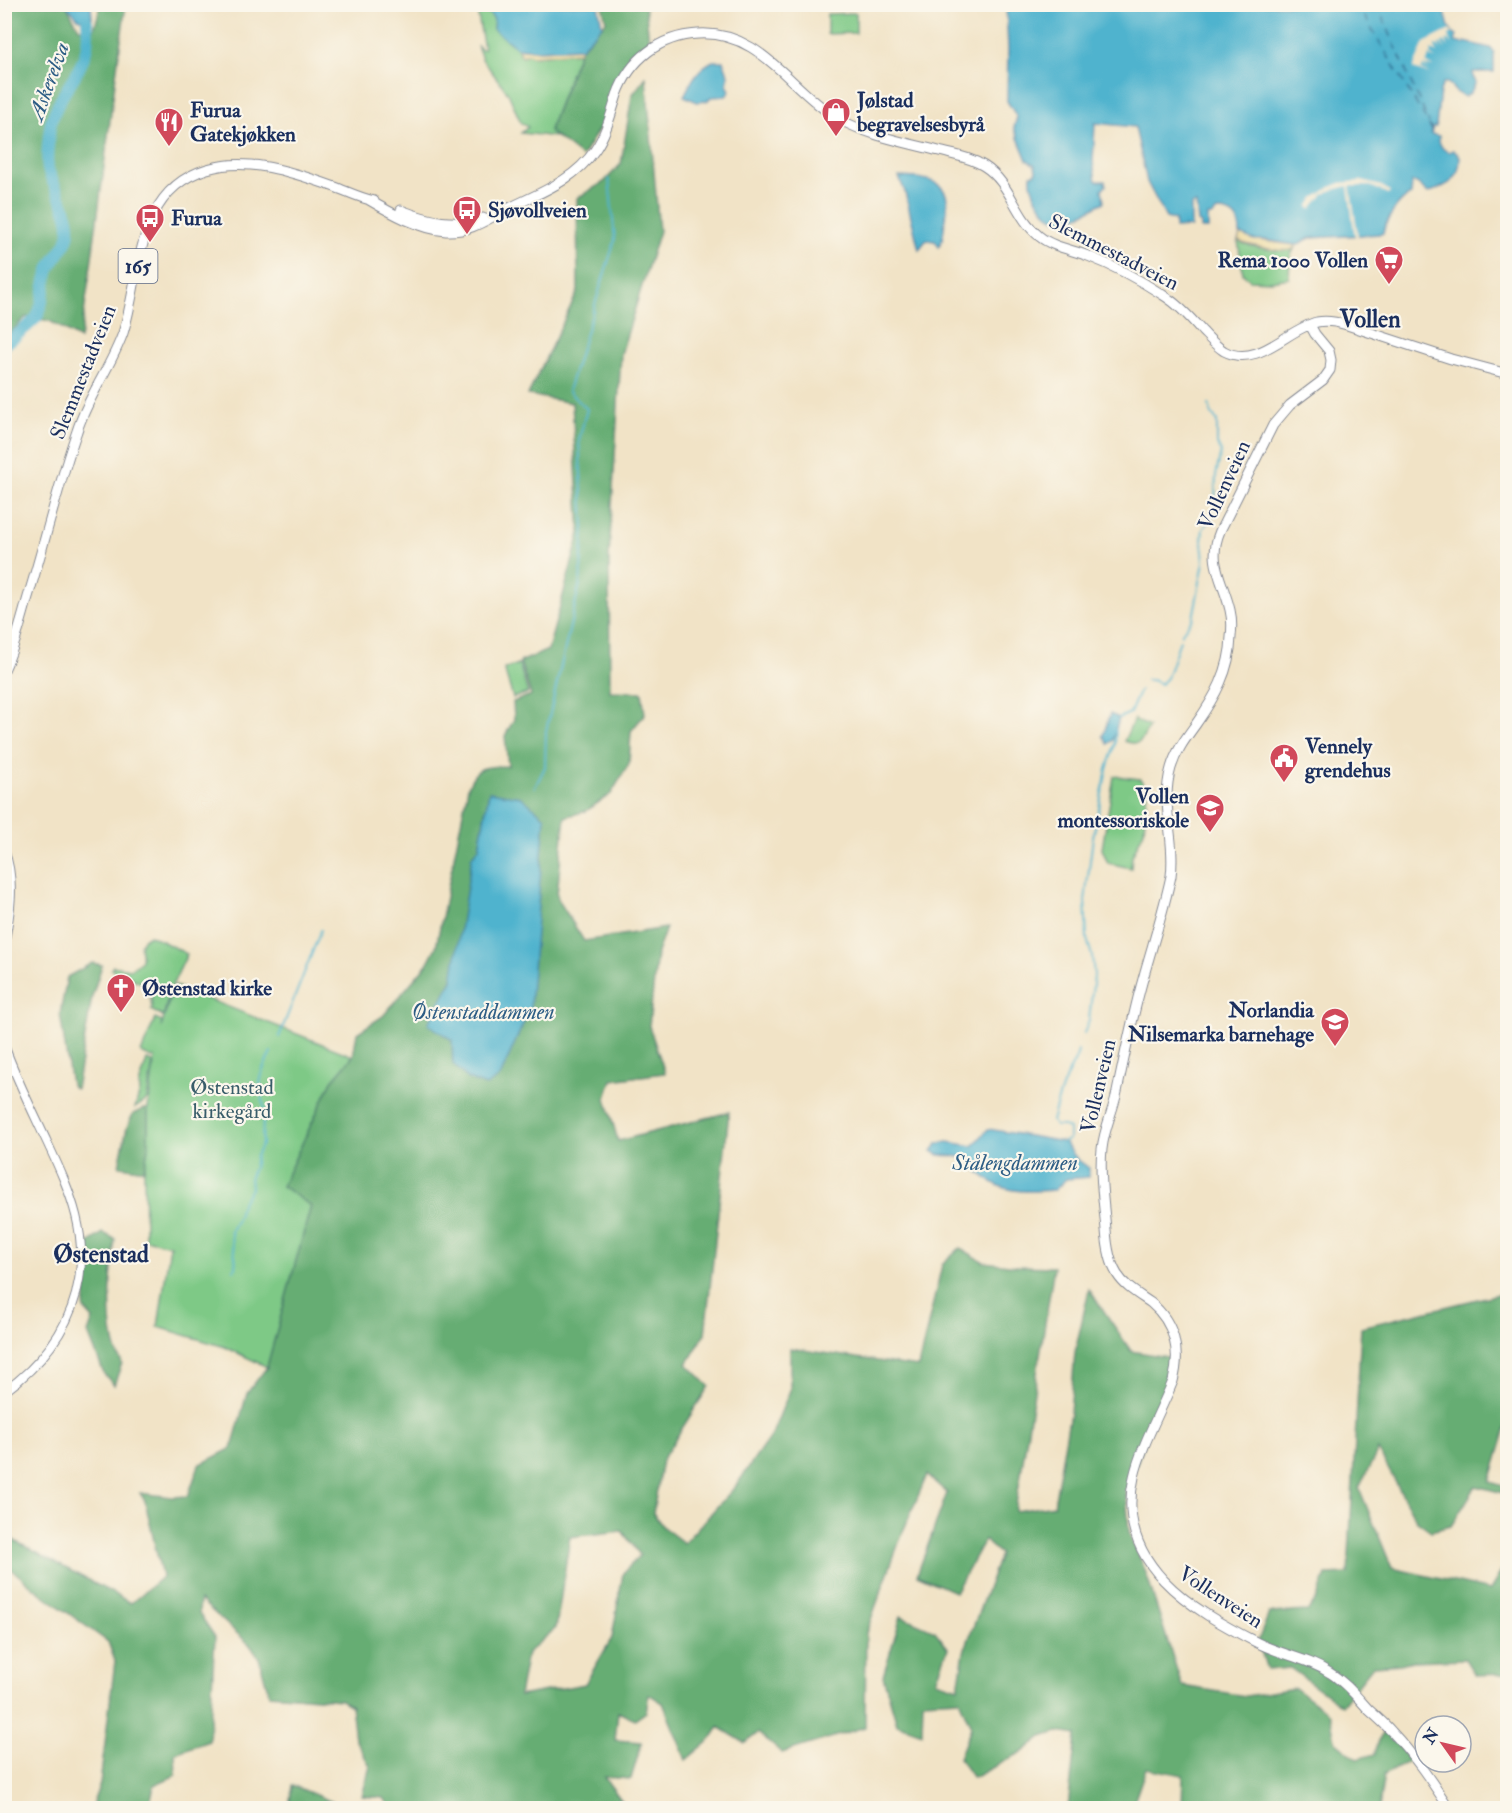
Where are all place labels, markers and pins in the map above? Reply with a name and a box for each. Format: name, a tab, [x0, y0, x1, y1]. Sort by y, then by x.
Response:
place label: Jølstad begravelsesbyrå	[856, 87, 986, 138]
shop icon: Jølstad begravelsesbyrå	[820, 96, 852, 138]
place label: Furua Gatekjøkken	[190, 97, 296, 148]
restaurant icon: Furua Gatekjøkken	[153, 106, 185, 148]
bus stop icon: Sjøvollveien	[451, 194, 483, 236]
place label: Sjøvollveien	[488, 197, 587, 224]
bus stop icon: Furua	[134, 202, 166, 244]
place label: Furua	[171, 205, 223, 232]
supermarket icon: Rema 1000 Vollen	[1373, 244, 1405, 286]
place label: Rema 1000 Vollen	[1218, 247, 1368, 274]
place label: Vennely grendehus	[1304, 733, 1391, 784]
public building icon: Vennely grendehus	[1268, 742, 1300, 784]
place label: Vollen montessoriskole	[1058, 783, 1189, 834]
school or university icon: Vollen montessoriskole	[1194, 792, 1226, 834]
church icon: Østenstad kirke	[105, 972, 137, 1014]
place label: Østenstad kirke	[142, 975, 272, 1002]
place label: Norlandia Nilsemarka barnehage	[1127, 997, 1315, 1048]
school or university icon: Norlandia Nilsemarka barnehage	[1319, 1006, 1351, 1048]

